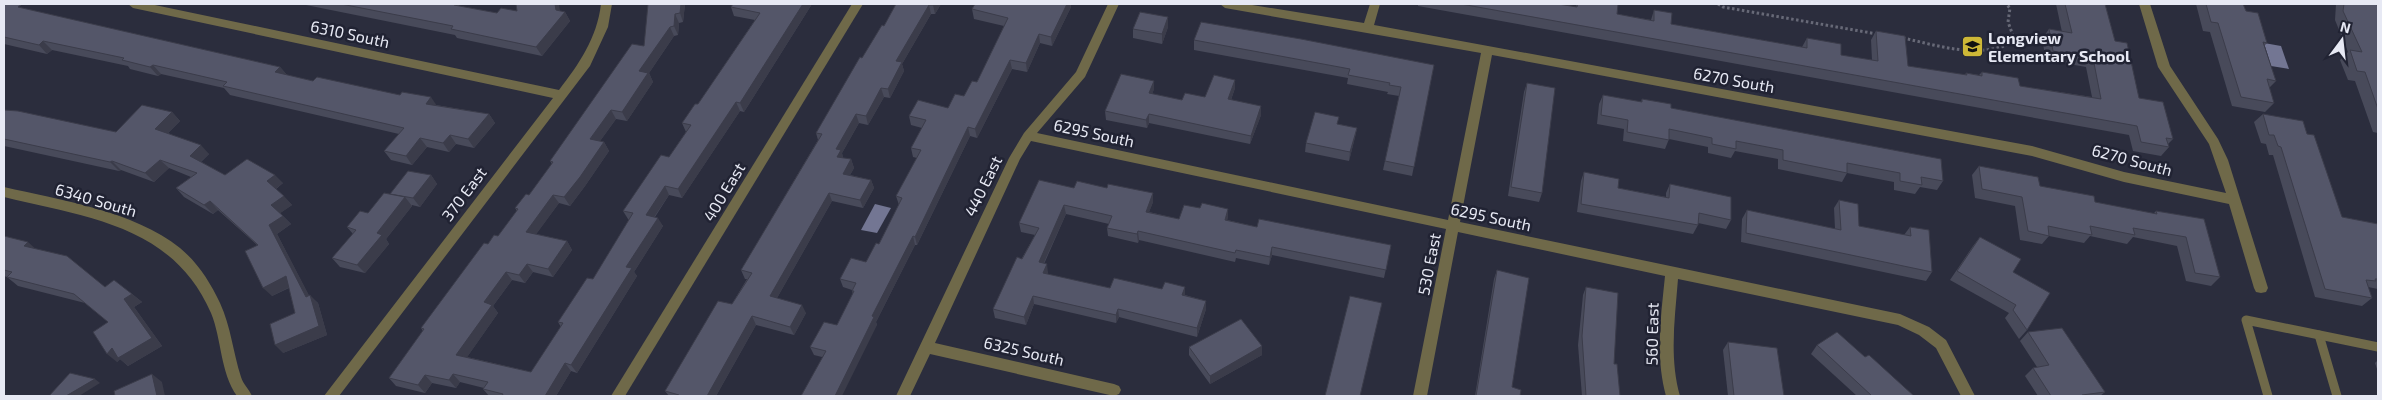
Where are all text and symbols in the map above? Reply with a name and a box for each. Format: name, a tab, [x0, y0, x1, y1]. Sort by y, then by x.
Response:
north arrow	[2317, 15, 2367, 65]
street label: 6310 South	[309, 16, 391, 51]
text: N	[2338, 17, 2353, 36]
place label: Longview Elementary School	[1988, 28, 2131, 66]
school or university icon: Longview Elementary School	[1960, 35, 1984, 59]
street label: 6270 South	[1692, 63, 1776, 96]
street label: 6295 South	[1052, 115, 1136, 150]
street label: 6270 South	[2090, 140, 2174, 179]
street label: 440 East	[960, 152, 1005, 219]
street label: 400 East	[699, 159, 748, 224]
street label: 370 East	[437, 163, 490, 224]
street label: 6340 South	[53, 179, 139, 220]
street label: 6295 South	[1449, 199, 1533, 234]
street label: 530 East	[1413, 231, 1444, 296]
street label: 560 East	[1641, 302, 1662, 366]
street label: 6325 South	[982, 332, 1066, 369]

